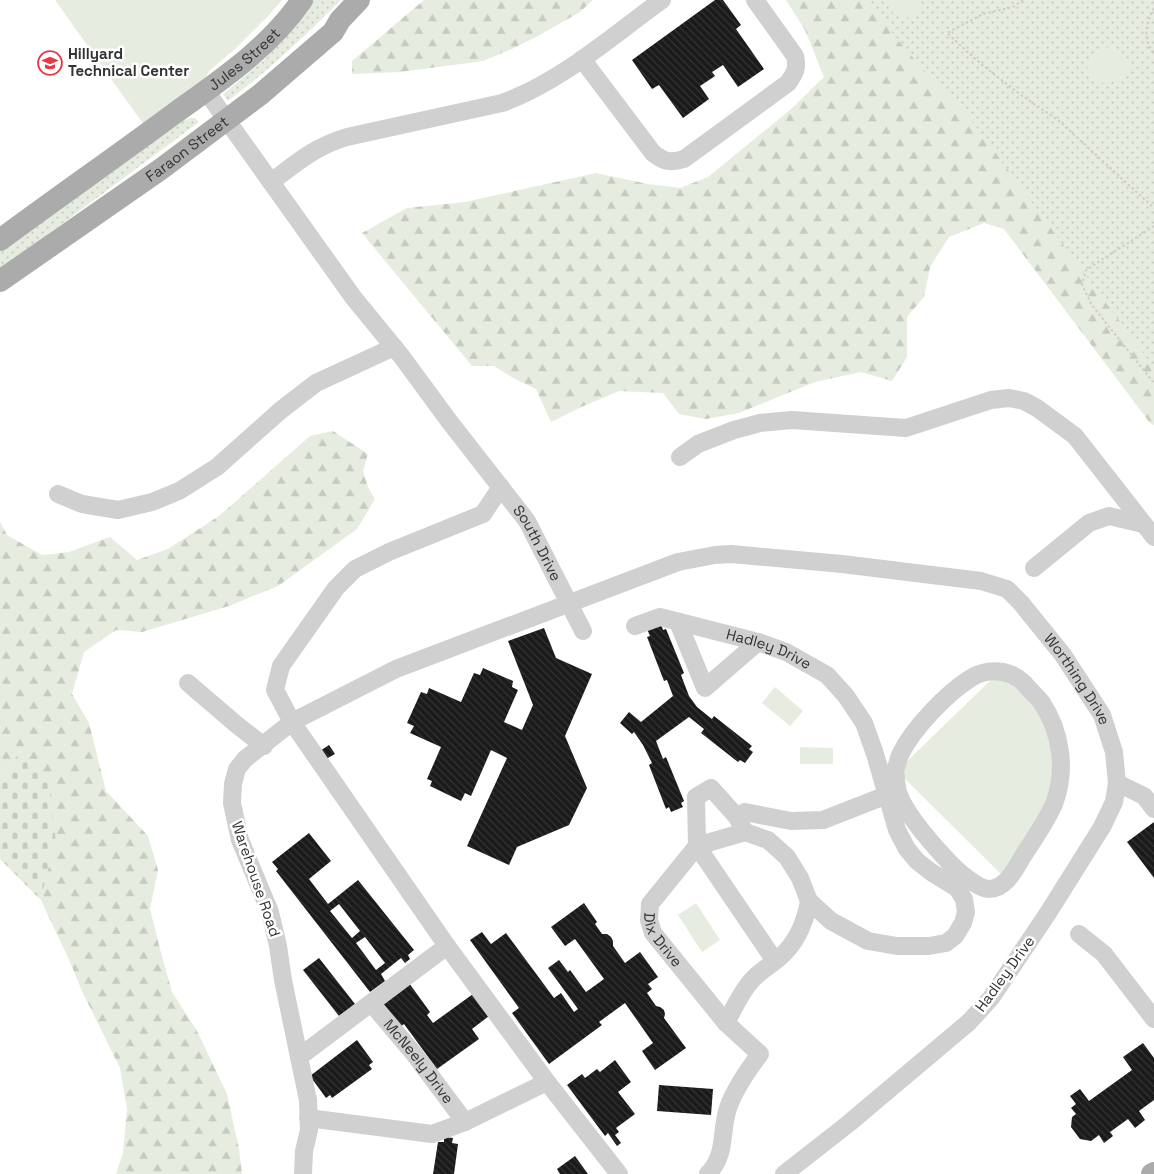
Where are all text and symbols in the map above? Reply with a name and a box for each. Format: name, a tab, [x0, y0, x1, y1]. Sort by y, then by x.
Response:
street label: Jules Street	[205, 23, 284, 95]
place label: Hillyard Technical Center	[68, 44, 189, 80]
school or university icon: Hillyard Technical Center	[37, 50, 63, 76]
street label: Faraon Street	[142, 112, 232, 186]
street label: South Drive	[509, 501, 566, 584]
street label: Hadley Drive	[724, 624, 815, 673]
street label: Worthing Drive	[1040, 629, 1115, 727]
street label: Warehouse Road	[228, 819, 285, 939]
street label: Dix Drive	[640, 912, 687, 971]
street label: Hadley Drive	[971, 932, 1039, 1015]
street label: McNeely Drive	[380, 1015, 458, 1107]

